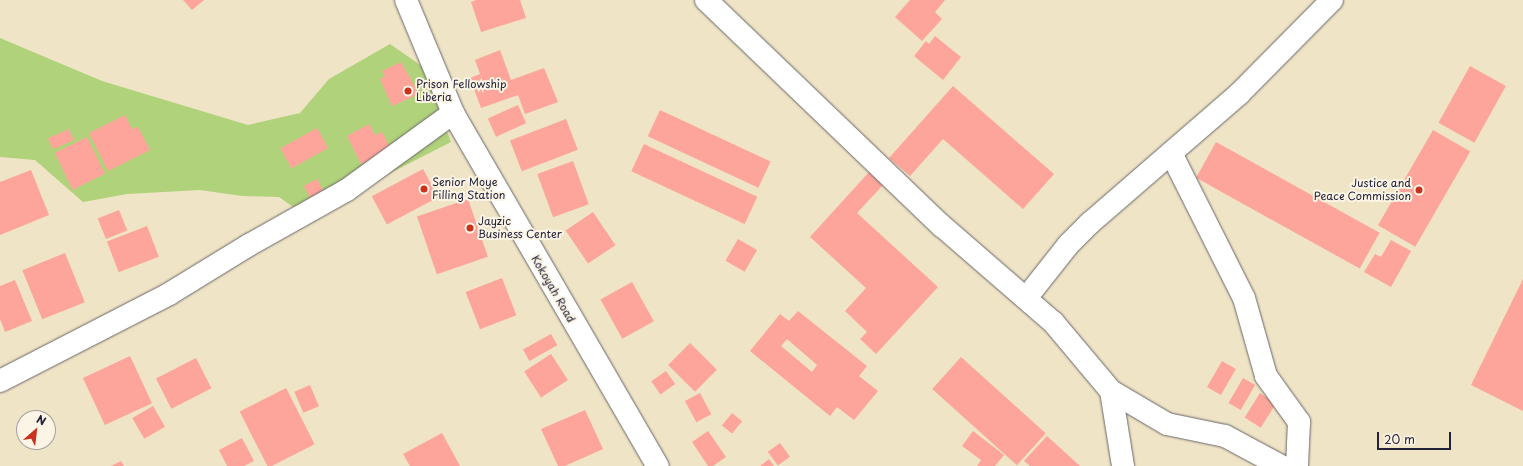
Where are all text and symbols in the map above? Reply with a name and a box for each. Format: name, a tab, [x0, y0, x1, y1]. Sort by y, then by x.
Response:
place label: Prison Fellowship Liberia	[416, 78, 506, 104]
marker: Prison Fellowship Liberia	[403, 86, 413, 96]
place label: Senior Moye Filling Station	[432, 176, 505, 202]
place label: Justice and Peace Commission	[1313, 177, 1411, 203]
marker: Senior Moye Filling Station	[419, 184, 429, 194]
marker: Justice and Peace Commission	[1414, 185, 1424, 195]
place label: Jayzic Business Center	[478, 215, 563, 241]
marker: Jayzic Business Center	[465, 223, 475, 233]
street label: Kokoyah Road	[528, 253, 578, 325]
north arrow	[16, 410, 56, 450]
text: N	[34, 410, 49, 429]
scale bar	[1379, 424, 1453, 450]
text: 20 m	[1384, 430, 1415, 448]

